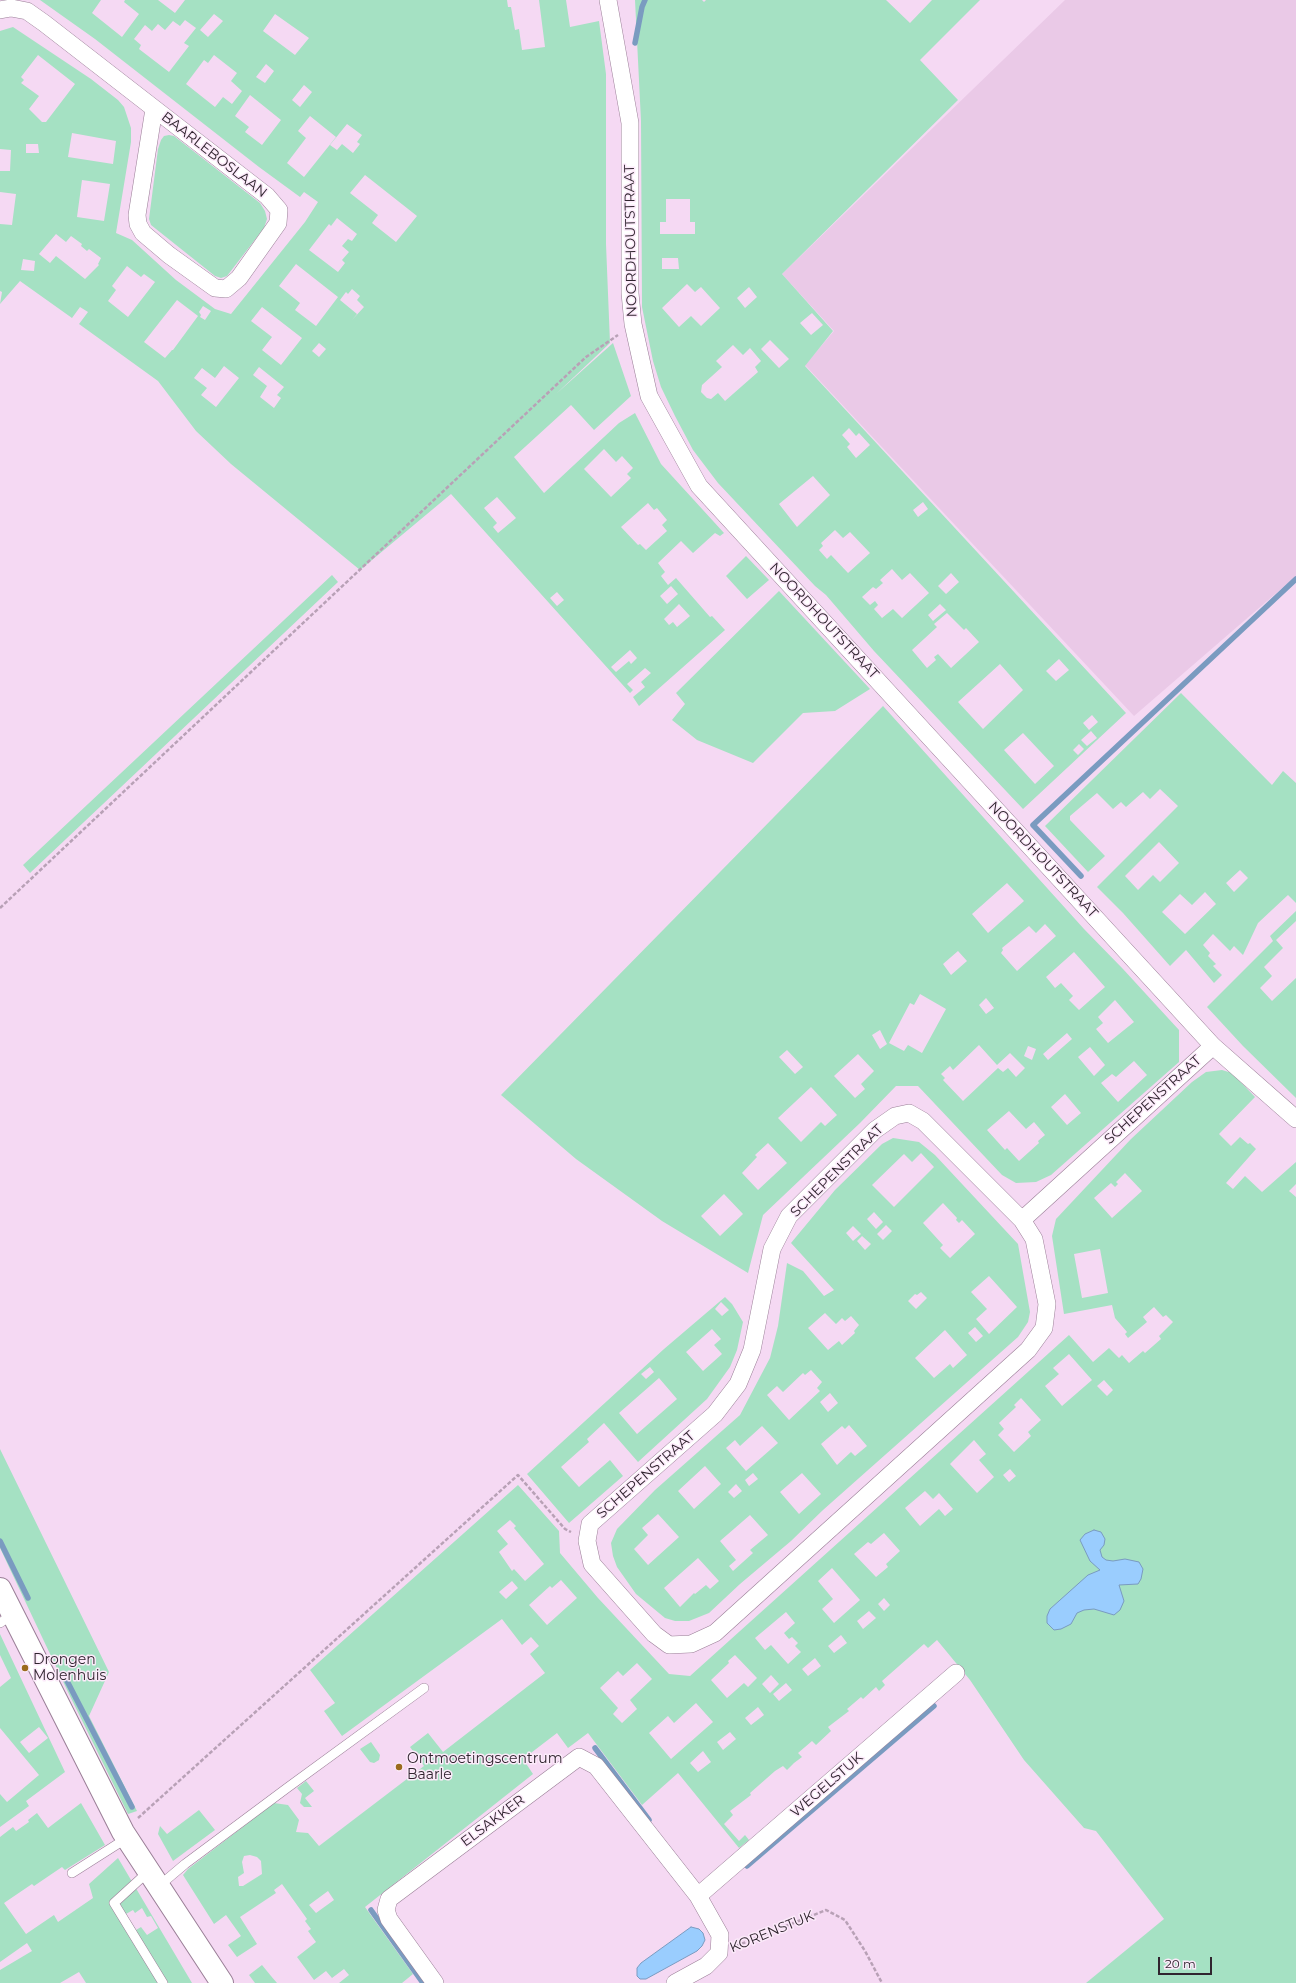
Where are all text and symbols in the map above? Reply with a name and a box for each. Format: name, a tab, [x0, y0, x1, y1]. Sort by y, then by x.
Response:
street label: BAARLEBOSLAAN	[158, 109, 270, 201]
street label: NOORDHOUTSTRAAT	[621, 164, 641, 318]
street label: NOORDHOUTSTRAAT	[766, 559, 882, 683]
street label: NOORDHOUTSTRAAT	[985, 798, 1101, 922]
street label: SCHEPENSTRAAT	[1101, 1052, 1205, 1148]
street label: SCHEPENSTRAAT	[787, 1121, 887, 1221]
street label: SCHEPENSTRAAT	[594, 1428, 698, 1522]
place label: Drongen Molenhuis	[33, 1652, 106, 1684]
marker: Drongen Molenhuis	[20, 1663, 30, 1673]
street label: WEGELSTUK	[787, 1749, 867, 1821]
place label: Ontmoetingscentrum Baarle	[407, 1751, 563, 1784]
marker: Ontmoetingscentrum Baarle	[394, 1762, 404, 1772]
street label: ELSAKKER	[458, 1792, 528, 1850]
street label: KORENSTUK	[727, 1907, 817, 1957]
scale bar	[1160, 1949, 1214, 1975]
text: 20 m	[1165, 1956, 1196, 1971]

